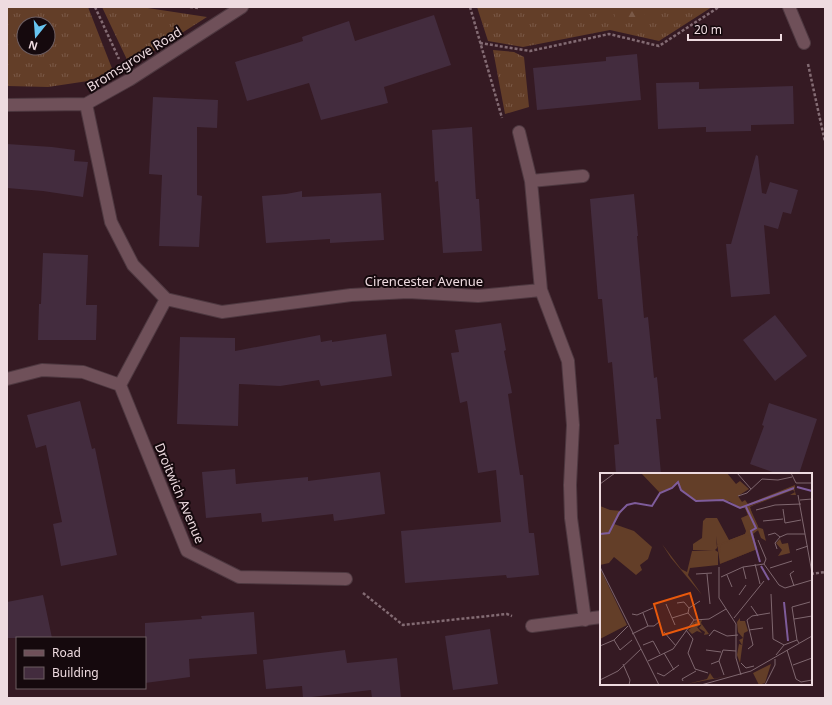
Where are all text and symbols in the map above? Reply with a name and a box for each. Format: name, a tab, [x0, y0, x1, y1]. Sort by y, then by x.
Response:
north arrow	[16, 16, 56, 56]
scale bar	[688, 16, 781, 42]
text: 20 m	[694, 21, 722, 38]
street label: Bromsgrove Road	[83, 22, 185, 96]
text: N	[26, 38, 39, 55]
street label: Cirencester Avenue	[365, 272, 483, 290]
street label: Droitwich Avenue	[151, 440, 209, 546]
inset map	[600, 473, 812, 685]
legend	[16, 637, 146, 689]
text: Road	[52, 644, 81, 661]
text: Building	[52, 664, 99, 681]

